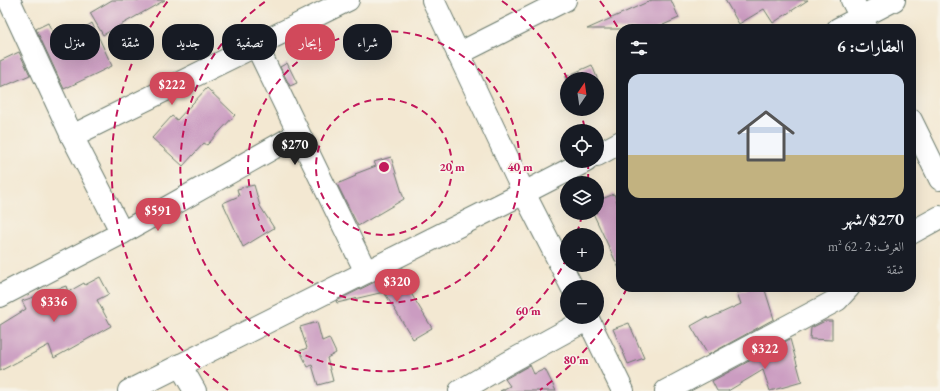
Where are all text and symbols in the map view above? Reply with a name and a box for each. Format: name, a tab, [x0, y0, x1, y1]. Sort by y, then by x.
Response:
chip: منزل	[50, 24, 100, 60]
chip: شقة	[108, 24, 154, 60]
chip: جديد	[162, 24, 214, 60]
chip: تصفية	[222, 24, 277, 60]
chip: إيجار	[285, 24, 335, 60]
chip: شراء	[343, 24, 392, 60]
text: العقارات: 6	[837, 35, 904, 57]
icon: filters	[628, 37, 650, 59]
pin: $222	[148, 72, 196, 106]
north arrow	[560, 72, 604, 116]
map controls	[560, 72, 604, 324]
text: $222	[159, 76, 185, 93]
icon: home	[730, 100, 802, 172]
button: locate	[560, 124, 604, 168]
pin: $270	[271, 132, 319, 166]
text: $270	[282, 136, 308, 153]
text: 20 m	[439, 159, 465, 175]
text: 40 m	[507, 159, 533, 175]
centre of rings	[377, 160, 391, 174]
button: layers	[560, 176, 604, 220]
pin: $591	[134, 198, 182, 232]
text: $591	[145, 202, 171, 219]
text: $270/شهر	[843, 208, 904, 230]
button: +	[560, 228, 604, 272]
text: الغرف: 2 · 62 m²	[828, 238, 904, 255]
text: شقة	[887, 261, 904, 278]
pin: $320	[373, 269, 421, 303]
text: $320	[384, 273, 410, 290]
button: −	[560, 280, 604, 324]
pin: $336	[30, 289, 78, 323]
text: $336	[41, 293, 67, 310]
text: 60 m	[515, 303, 541, 319]
pin: $322	[741, 336, 789, 370]
text: $322	[752, 340, 778, 357]
text: 80 m	[563, 352, 589, 368]

